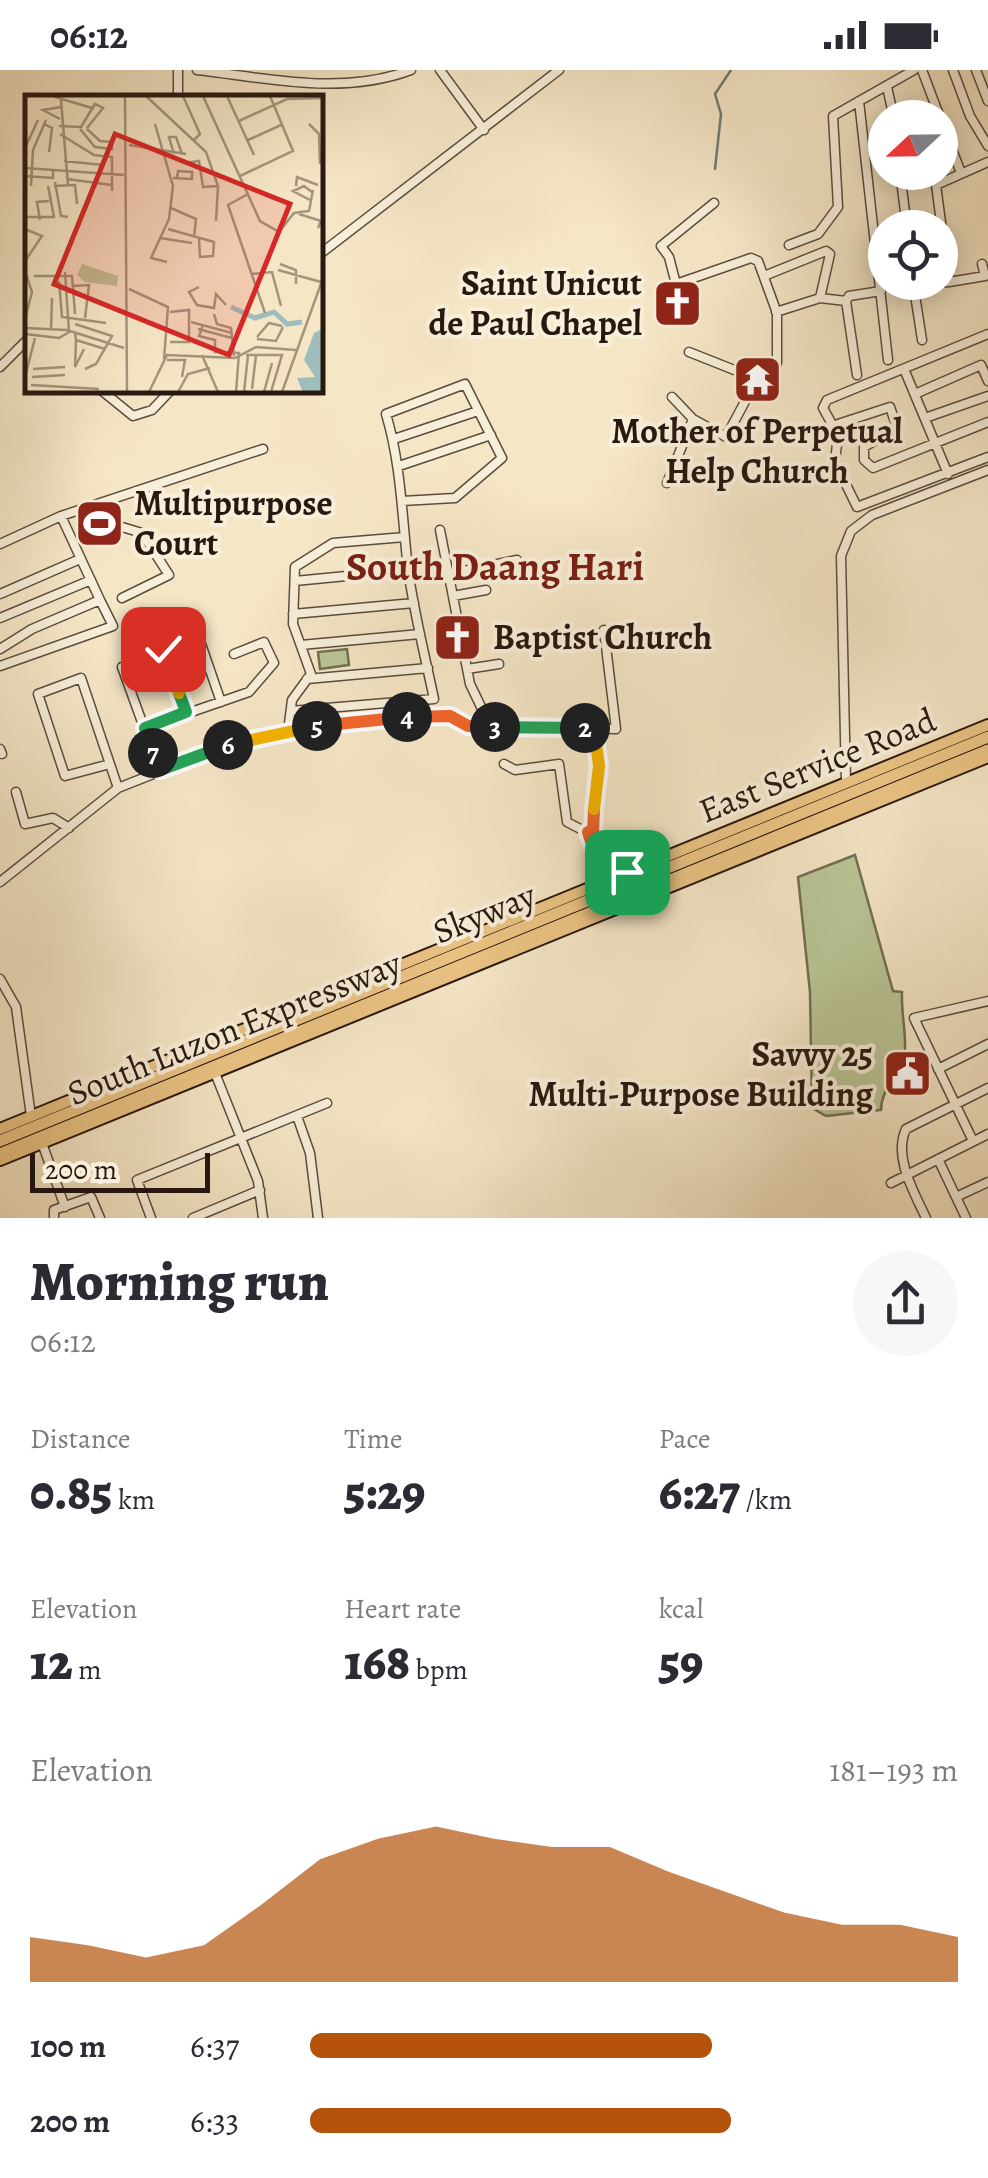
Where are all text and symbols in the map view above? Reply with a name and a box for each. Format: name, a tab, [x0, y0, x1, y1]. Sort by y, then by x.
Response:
text: 06:12	[50, 9, 128, 61]
inset map	[25, 95, 322, 392]
north arrow	[868, 100, 958, 190]
map controls	[868, 100, 958, 300]
button: locate	[868, 210, 958, 300]
place label: Saint Unicut de Paul Chapel	[429, 259, 642, 347]
church icon: Saint Unicut de Paul Chapel	[651, 277, 703, 329]
temple icon: Mother of Perpetual Help Church	[731, 353, 783, 405]
place label: Mother of Perpetual Help Church	[611, 407, 903, 495]
place label: Multipurpose Court	[134, 479, 333, 567]
sports icon: Multipurpose Court	[73, 497, 125, 549]
district label: South Daang Hari	[346, 539, 644, 594]
pin	[121, 607, 206, 692]
church icon: Baptist Church	[432, 611, 484, 663]
place label: Baptist Church	[493, 613, 712, 661]
icon: check	[136, 622, 191, 677]
pin: 4	[382, 692, 432, 742]
street label: East Service Road	[691, 696, 943, 834]
text: 4	[400, 698, 414, 736]
pin: 5	[292, 701, 342, 751]
pin: 3	[470, 702, 520, 752]
pin: 2	[560, 703, 610, 753]
text: 5	[311, 707, 323, 745]
text: 3	[489, 708, 501, 746]
text: 2	[578, 709, 592, 747]
pin: 6	[203, 720, 253, 770]
text: 6	[221, 726, 235, 764]
pin: 7	[128, 728, 178, 778]
text: 7	[147, 734, 159, 772]
pin	[585, 830, 670, 915]
icon: arrive	[600, 845, 655, 900]
street label: Skyway	[426, 871, 543, 955]
street label: South Luzon Expressway	[60, 939, 408, 1117]
place label: Savvy 25 Multi-Purpose Building	[529, 1030, 873, 1118]
public building icon: Savvy 25 Multi-Purpose Building	[882, 1048, 934, 1100]
scale bar	[30, 1148, 210, 1192]
text: 200 m	[45, 1151, 117, 1189]
text: Morning run	[30, 1244, 329, 1319]
button: share	[853, 1251, 958, 1356]
text: 06:12	[30, 1319, 96, 1363]
text: Distance	[30, 1420, 130, 1458]
text: Time	[344, 1420, 403, 1458]
text: Pace	[659, 1420, 711, 1458]
text: 0.85	[30, 1458, 112, 1526]
text: 5:29	[344, 1458, 425, 1526]
text: 6:27	[659, 1458, 740, 1526]
text: km	[112, 1481, 155, 1519]
text: /km	[740, 1481, 792, 1519]
text: Elevation	[30, 1590, 137, 1628]
text: Heart rate	[344, 1590, 461, 1628]
text: kcal	[659, 1590, 704, 1628]
text: 12	[30, 1628, 73, 1696]
text: 168	[344, 1628, 410, 1696]
text: 59	[659, 1628, 703, 1696]
text: m	[73, 1651, 102, 1689]
text: bpm	[410, 1651, 468, 1689]
text: Elevation	[30, 1748, 153, 1792]
text: 181–193 m	[829, 1748, 958, 1792]
text: 100 m	[30, 2024, 106, 2068]
text: 6:37	[190, 2024, 239, 2068]
text: 200 m	[30, 2099, 110, 2143]
text: 6:33	[190, 2099, 239, 2143]

